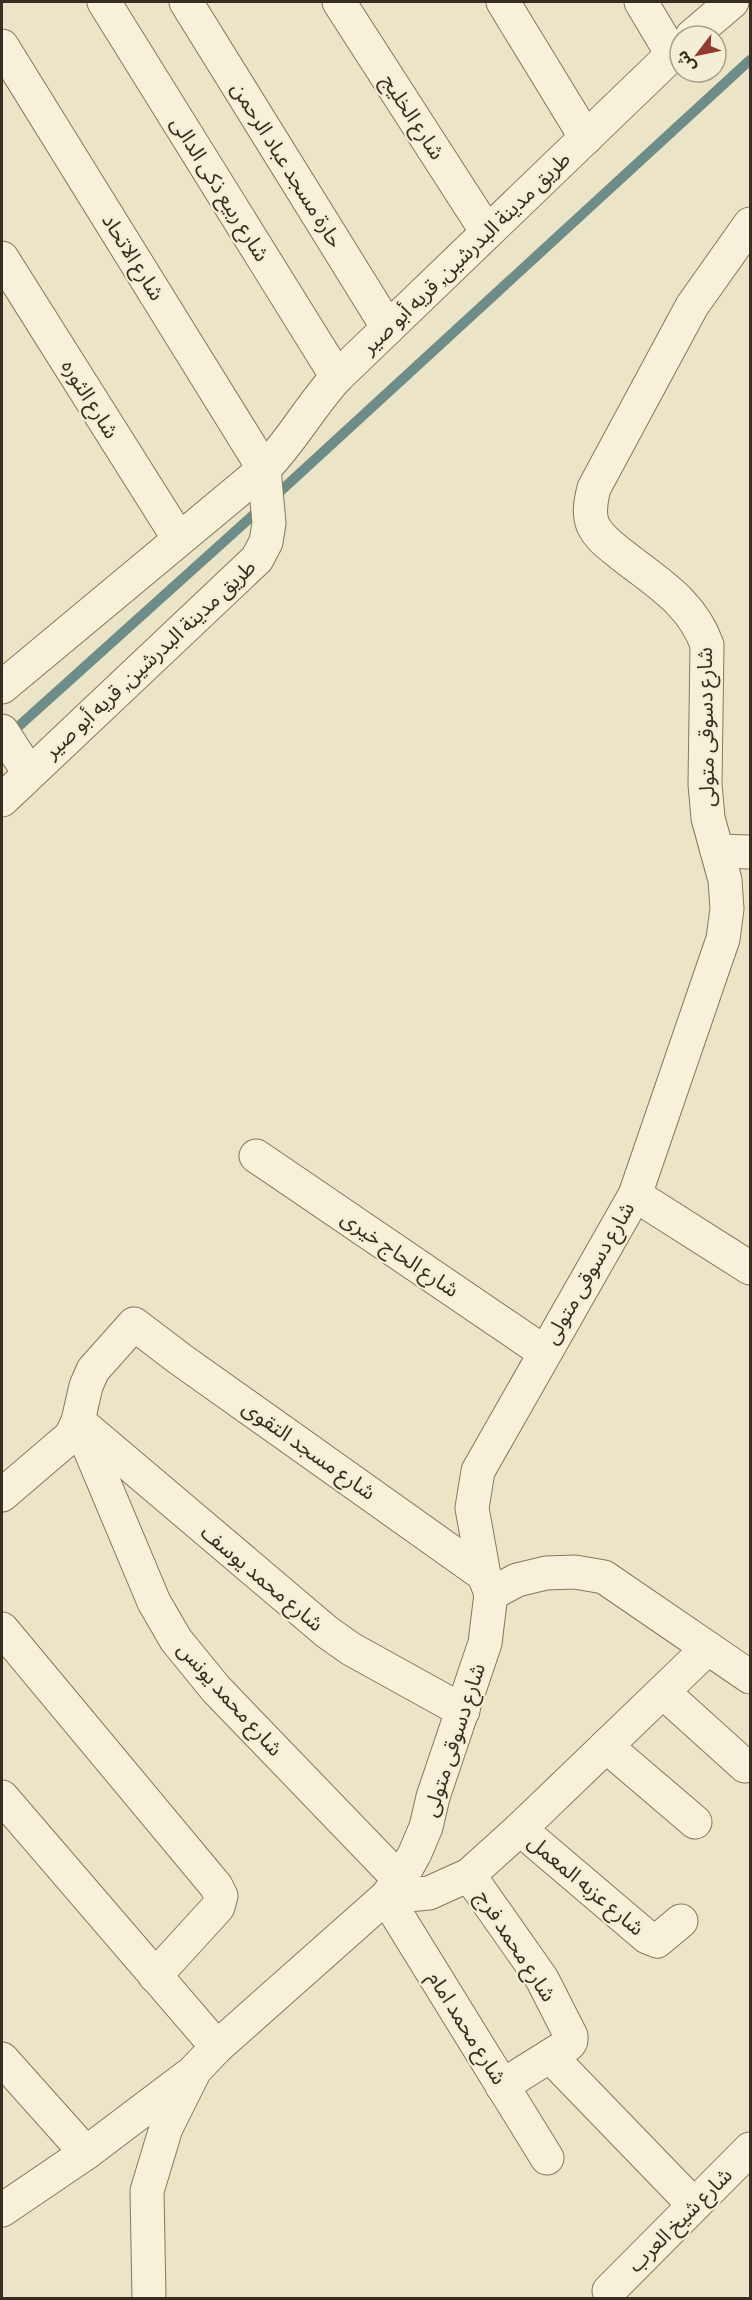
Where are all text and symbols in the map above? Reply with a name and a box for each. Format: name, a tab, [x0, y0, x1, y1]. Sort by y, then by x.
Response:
north arrow	[668, 24, 728, 84]
text: ش	[673, 47, 700, 75]
street label: شارع الخليج	[374, 70, 449, 166]
street label: حارة مسجد عباد الرحمن	[226, 78, 348, 252]
street label: شارع ربيع ذكى الدالى	[163, 112, 274, 267]
street label: طريق مدينة البدرشين, قريه أبو صير	[356, 147, 576, 360]
street label: شارع الاتحاد	[94, 209, 169, 306]
street label: شارع الثوره	[54, 355, 124, 444]
street label: طريق مدينة البدرشين, قريه أبو صير	[38, 554, 261, 765]
street label: شارع دسوقى متولى	[693, 647, 722, 807]
street label: شارع دسوقى متولى	[539, 1198, 642, 1350]
street label: شارع الحاج خيرى	[335, 1206, 463, 1305]
street label: شارع مسجد التقوى	[236, 1395, 380, 1507]
street label: شارع محمد يوسف	[194, 1520, 328, 1638]
street label: شارع محمد يونس	[170, 1637, 287, 1763]
street label: شارع دسوقى متولى	[418, 1660, 493, 1821]
street label: شارع عزبه المعمل	[521, 1830, 649, 1943]
street label: شارع محمد فرج	[469, 1886, 561, 2008]
street label: شارع محمد امام	[419, 1967, 511, 2091]
street label: شارع شيخ العرب	[623, 2163, 739, 2279]

